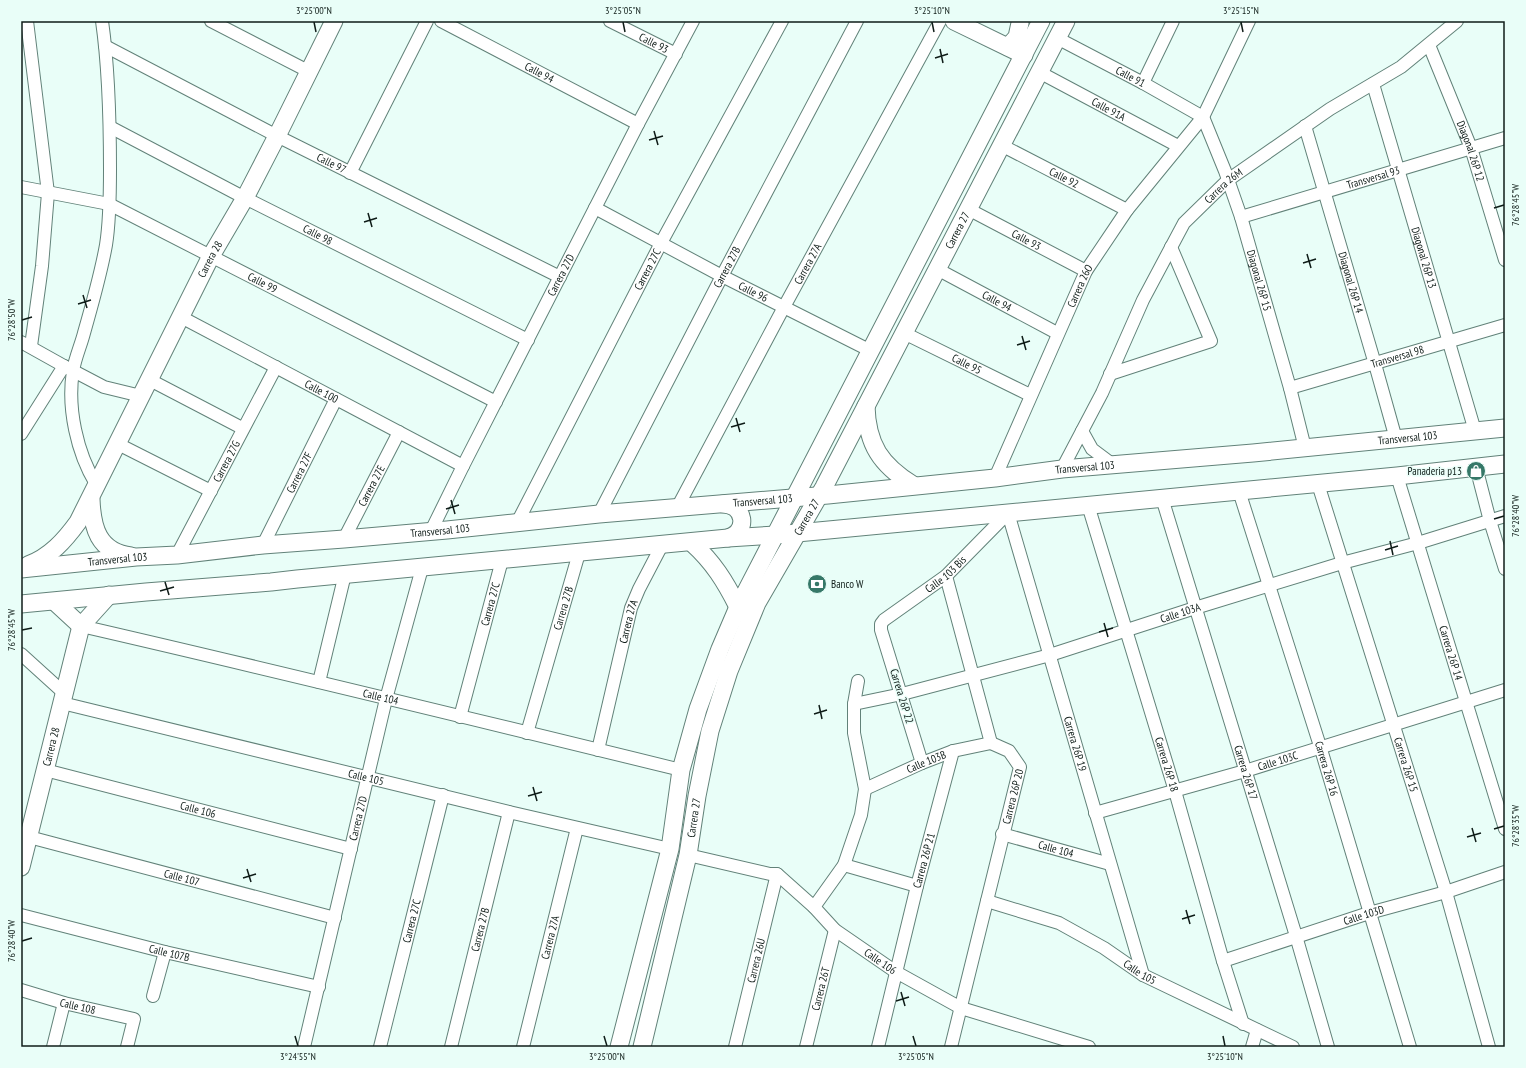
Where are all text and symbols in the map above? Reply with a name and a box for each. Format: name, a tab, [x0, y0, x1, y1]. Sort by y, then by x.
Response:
text: 3°25'00"N	[296, 4, 332, 17]
text: 3°25'05"N	[605, 4, 641, 17]
text: 3°25'10"N	[914, 4, 950, 17]
text: 3°25'15"N	[1223, 4, 1259, 17]
street label: Calle 93	[637, 30, 671, 56]
street label: Calle 94	[522, 59, 557, 86]
street label: Calle 91	[1113, 63, 1148, 90]
street label: Calle 91A	[1089, 94, 1129, 124]
street label: Diagonal 26P 12	[1454, 119, 1488, 183]
street label: Calle 97	[314, 150, 349, 176]
street label: Transversal 93	[1345, 163, 1401, 192]
street label: Calle 92	[1047, 164, 1081, 191]
street label: Carrera 26M	[1201, 165, 1245, 206]
text: 76°28'45"W	[1509, 184, 1522, 226]
street label: Carrera 27	[942, 210, 973, 251]
street label: Calle 98	[301, 221, 335, 248]
street label: Diagonal 26P 13	[1408, 225, 1440, 290]
street label: Calle 93	[1009, 226, 1044, 253]
street label: Carrera 28	[194, 238, 225, 280]
street label: Carrera 27A	[791, 240, 825, 287]
street label: Carrera 27B	[710, 244, 743, 290]
street label: Carrera 27C	[631, 246, 664, 292]
street label: Diagonal 26P 15	[1244, 248, 1275, 313]
street label: Diagonal 26P 14	[1335, 250, 1367, 315]
street label: Carrera 27D	[544, 251, 577, 298]
street label: Carrera 26O	[1064, 262, 1096, 309]
street label: Calle 99	[245, 269, 280, 296]
street label: Calle 96	[736, 278, 770, 305]
street label: Calle 94	[980, 287, 1014, 315]
text: 76°28'50"W	[5, 299, 18, 341]
street label: Transversal 98	[1369, 342, 1426, 371]
street label: Calle 95	[950, 351, 984, 377]
street label: Calle 100	[302, 377, 341, 406]
street label: Transversal 103	[1377, 428, 1438, 448]
street label: Carrera 27G	[210, 438, 243, 484]
street label: Carrera 27F	[283, 449, 316, 495]
street label: Transversal 103	[1054, 458, 1115, 477]
shop icon: Panaderia p13	[1465, 460, 1487, 482]
street label: Carrera 27E	[355, 463, 388, 509]
place label: Panaderia p13	[1408, 464, 1462, 478]
street label: Transversal 103	[732, 491, 793, 510]
text: 76°28'40"W	[1509, 495, 1522, 537]
street label: Carrera 27	[791, 496, 823, 538]
street label: Transversal 103	[410, 521, 471, 540]
street label: Transversal 103	[87, 549, 148, 569]
street label: Calle 103 Bis	[922, 553, 969, 596]
bank icon: Banco W	[806, 573, 828, 595]
place label: Banco W	[831, 577, 864, 591]
street label: Carrera 27C	[478, 581, 503, 627]
street label: Carrera 27B	[550, 585, 576, 632]
street label: Carrera 27A	[616, 597, 641, 645]
street label: Calle 103A	[1158, 600, 1203, 626]
text: 76°28'45"W	[5, 609, 18, 651]
street label: Carrera 26P 14	[1436, 624, 1466, 682]
street label: Carrera 26P 22	[887, 667, 917, 725]
street label: Calle 104	[361, 686, 400, 708]
street label: Carrera 26P 19	[1061, 715, 1090, 773]
street label: Carrera 28	[39, 726, 63, 768]
street label: Carrera 26P 18	[1152, 735, 1182, 793]
street label: Carrera 26P 15	[1391, 736, 1421, 794]
street label: Carrera 26P 16	[1312, 739, 1342, 798]
street label: Carrera 26P 17	[1231, 743, 1261, 802]
street label: Calle 103B	[904, 747, 948, 776]
street label: Calle 103C	[1256, 748, 1299, 774]
street label: Calle 105	[347, 766, 385, 788]
street label: Carrera 26P 20	[999, 767, 1026, 826]
street label: Carrera 27D	[346, 794, 370, 842]
street label: Carrera 27	[684, 797, 704, 838]
street label: Calle 106	[179, 798, 217, 821]
text: 76°28'35"W	[1509, 805, 1522, 847]
street label: Carrera 26P 21	[910, 831, 938, 890]
street label: Calle 104	[1037, 837, 1075, 861]
street label: Calle 107	[162, 866, 201, 889]
street label: Carrera 27C	[399, 898, 424, 944]
street label: Calle 103D	[1341, 902, 1386, 928]
street label: Carrera 27B	[468, 906, 492, 953]
street label: Carrera 27A	[538, 913, 562, 961]
text: 76°28'40"W	[5, 920, 18, 962]
street label: Carrera 26U	[744, 937, 768, 984]
street label: Calle 107B	[147, 941, 191, 964]
street label: Calle 106	[862, 945, 899, 977]
street label: Calle 105	[1121, 957, 1159, 987]
street label: Carrera 26T	[808, 965, 833, 1012]
street label: Calle 108	[58, 995, 97, 1017]
text: 3°24'55"N	[280, 1050, 316, 1063]
text: 3°25'00"N	[589, 1050, 625, 1063]
text: 3°25'05"N	[898, 1050, 934, 1063]
text: 3°25'10"N	[1207, 1050, 1243, 1063]

